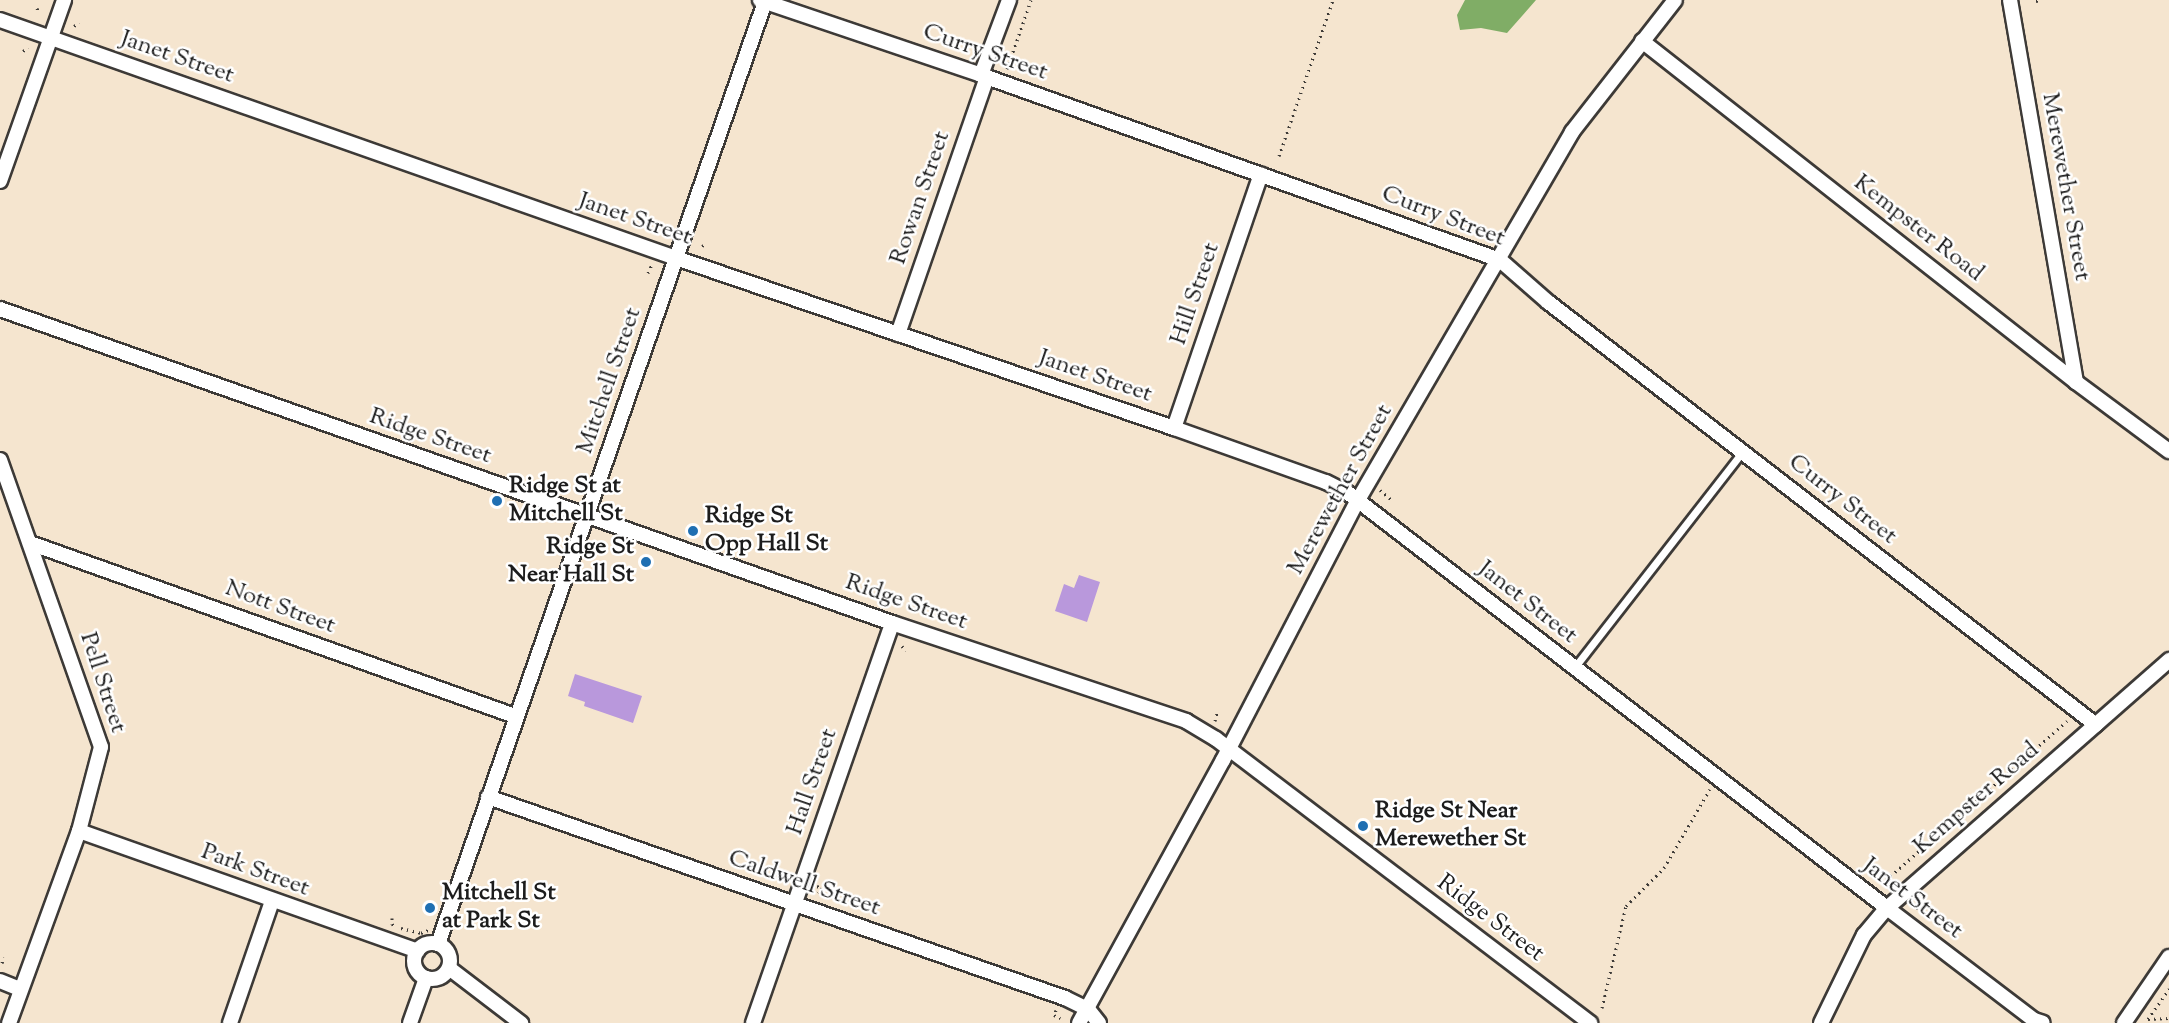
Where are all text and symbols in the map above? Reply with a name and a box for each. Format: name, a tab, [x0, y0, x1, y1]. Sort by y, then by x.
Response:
street label: Curry Street	[919, 18, 1051, 88]
street label: Janet Street	[116, 25, 238, 91]
street label: Merewether Street	[2034, 91, 2096, 283]
street label: Rowan Street	[885, 127, 957, 269]
street label: Kempster Road	[1847, 169, 1989, 289]
street label: Curry Street	[1377, 180, 1509, 254]
street label: Janet Street	[574, 187, 696, 253]
street label: Hill Street	[1165, 239, 1227, 349]
street label: Mitchell Street	[571, 304, 649, 458]
street label: Janet Street	[1034, 344, 1156, 410]
street label: Merewether Street	[1282, 400, 1400, 580]
street label: Ridge Street	[365, 403, 495, 471]
street label: Curry Street	[1782, 449, 1902, 551]
place label: Ridge St at Mitchell St	[509, 473, 623, 529]
marker: Ridge St at Mitchell St	[490, 494, 504, 508]
place label: Ridge St Opp Hall St	[705, 503, 828, 559]
marker: Ridge St Opp Hall St	[686, 524, 700, 538]
place label: Ridge St Near Hall St	[508, 534, 634, 590]
marker: Ridge St Near Hall St	[639, 555, 653, 569]
street label: Janet Street	[1472, 555, 1582, 651]
street label: Ridge Street	[841, 569, 971, 637]
street label: Nott Street	[221, 575, 339, 641]
street label: Pell Street	[72, 629, 132, 737]
street label: Hall Street	[781, 725, 845, 839]
street label: Kempster Road	[1908, 737, 2046, 861]
place label: Ridge St Near Merewether St	[1375, 798, 1526, 854]
marker: Ridge St Near Merewether St	[1356, 819, 1370, 833]
street label: Park Street	[197, 838, 313, 904]
street label: Caldwell Street	[724, 845, 884, 923]
street label: Janet Street	[1856, 852, 1968, 946]
street label: Ridge Street	[1431, 869, 1549, 969]
place label: Mitchell St at Park St	[442, 880, 556, 936]
marker: Mitchell St at Park St	[423, 901, 437, 915]

